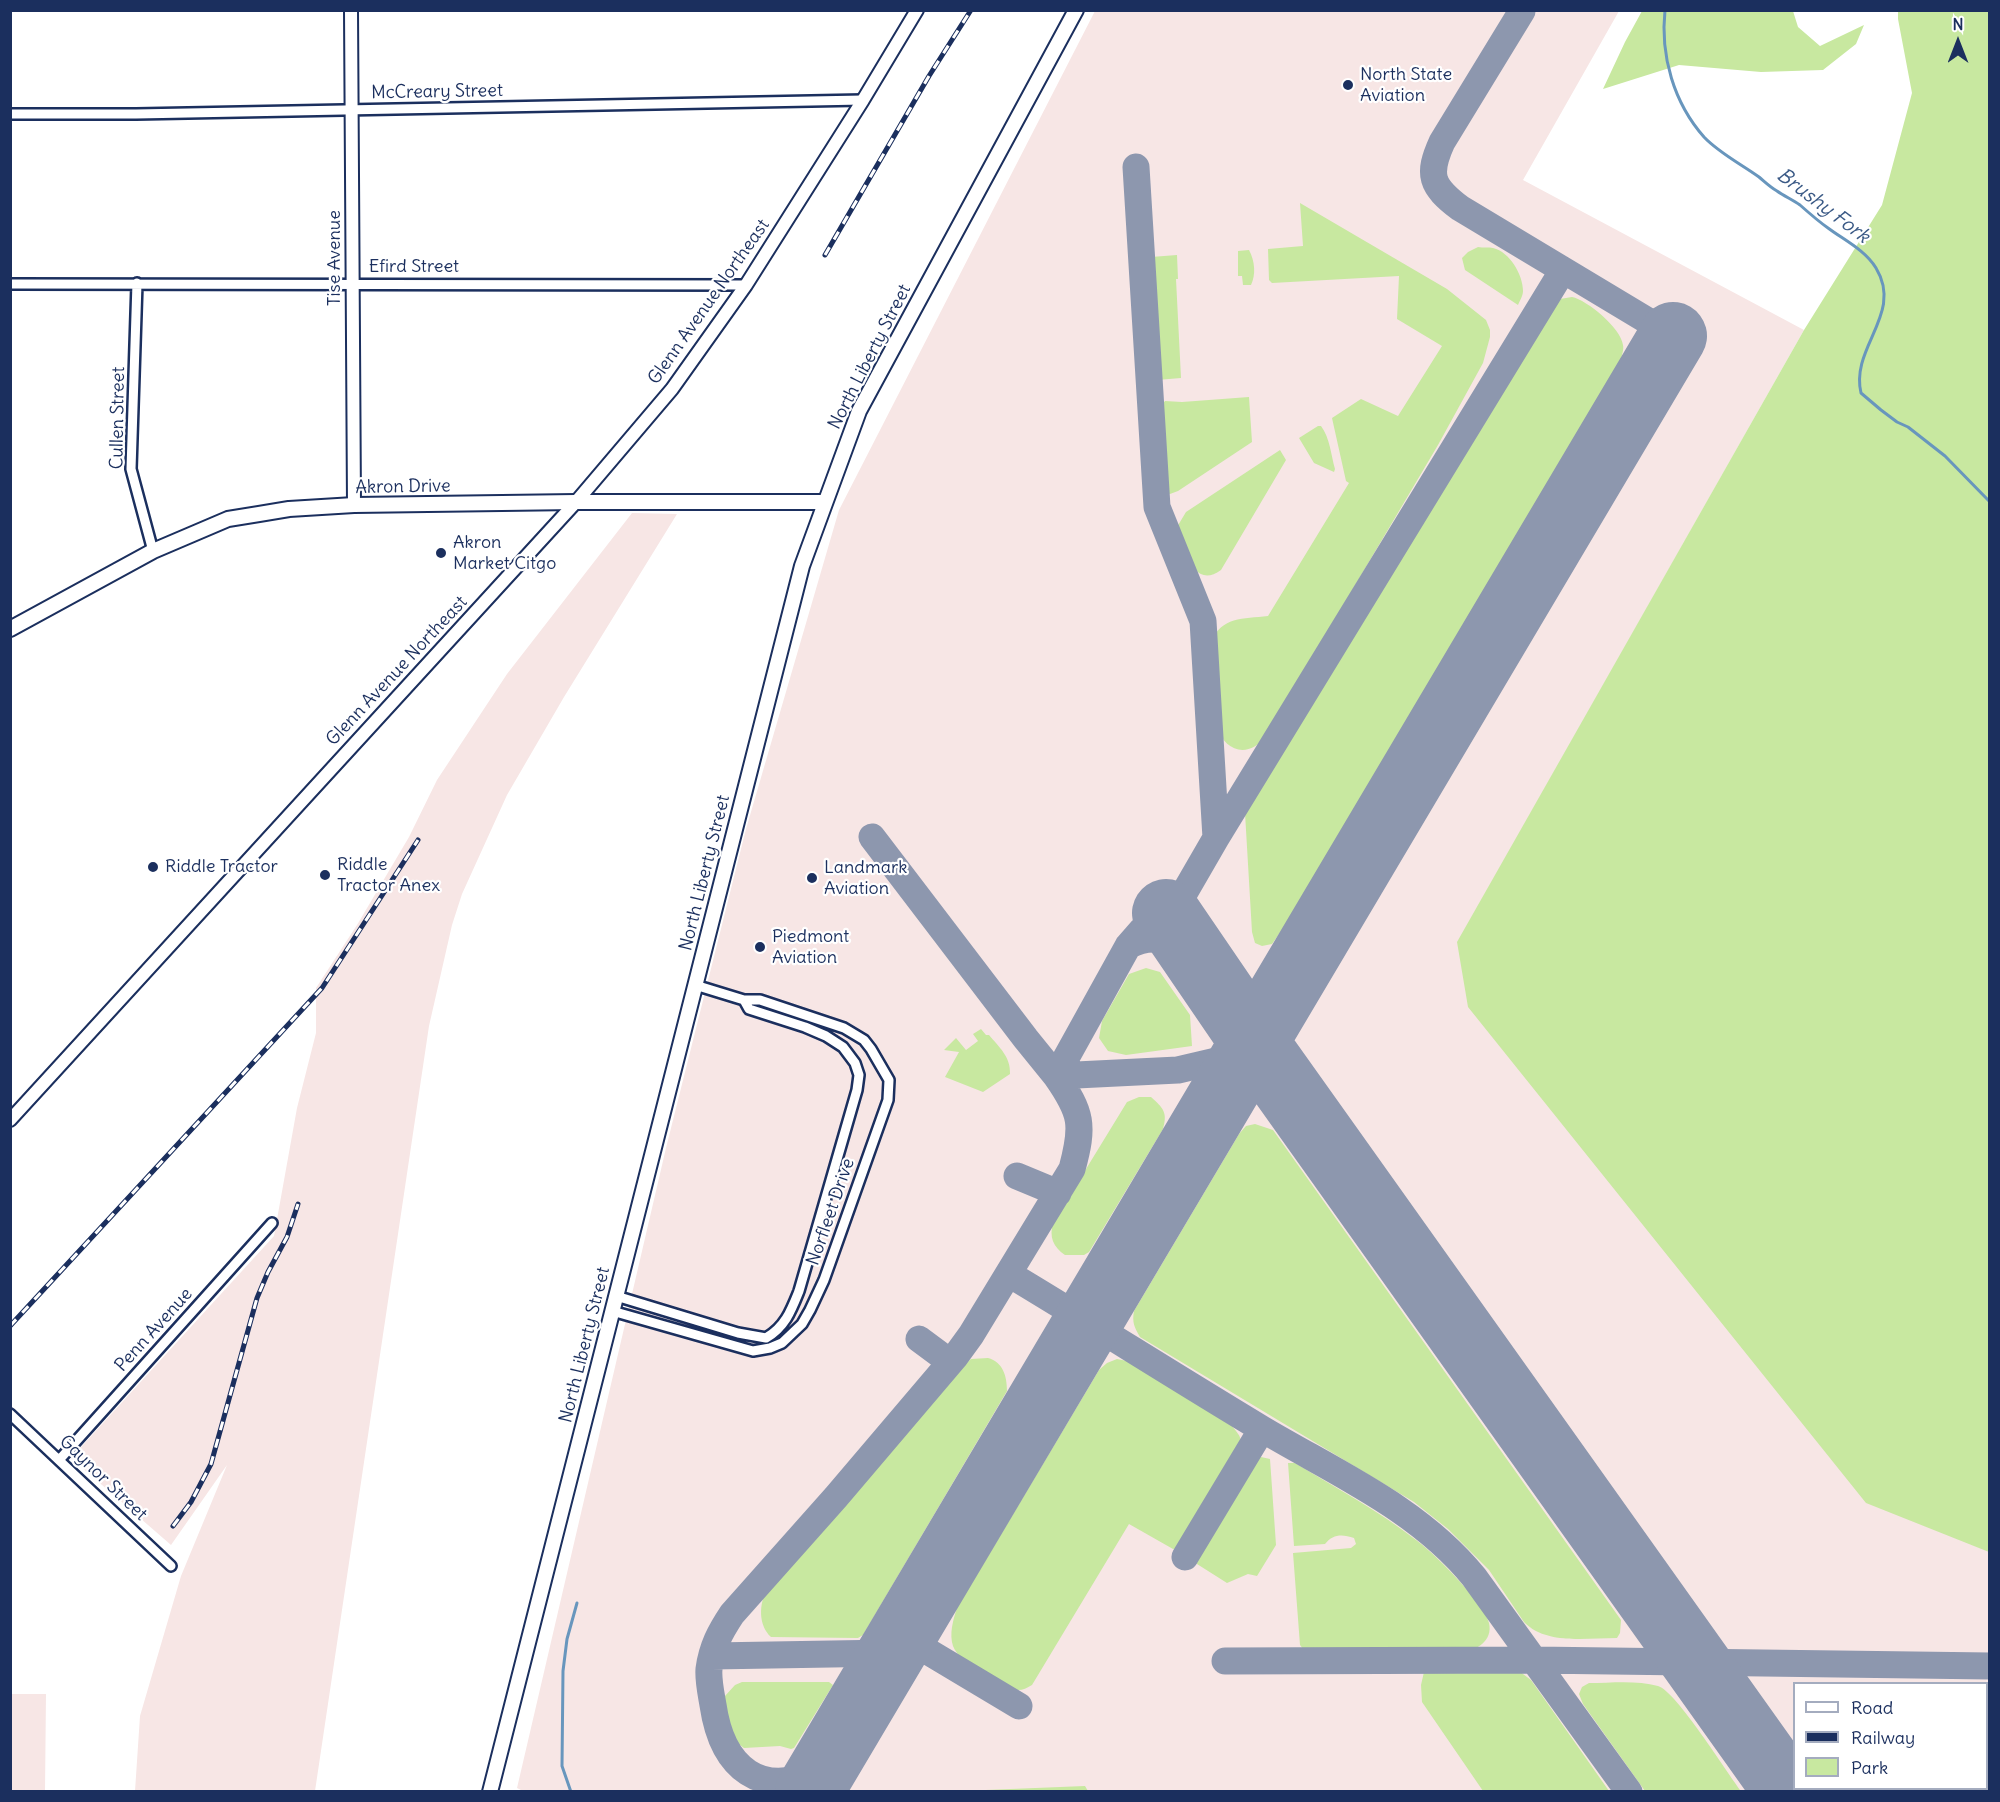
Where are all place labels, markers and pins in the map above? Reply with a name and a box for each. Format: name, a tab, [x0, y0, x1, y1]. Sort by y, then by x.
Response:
place label: North State Aviation	[1360, 64, 1452, 106]
marker: North State Aviation	[1341, 78, 1355, 92]
place label: Akron Market Citgo	[453, 532, 556, 574]
marker: Akron Market Citgo	[434, 546, 448, 560]
place label: Riddle Tractor Anex	[337, 854, 440, 896]
place label: Riddle Tractor	[165, 856, 278, 878]
place label: Landmark Aviation	[824, 857, 908, 900]
marker: Riddle Tractor	[146, 860, 160, 874]
marker: Riddle Tractor Anex	[318, 868, 332, 882]
marker: Landmark Aviation	[805, 871, 819, 885]
place label: Piedmont Aviation	[772, 926, 849, 968]
marker: Piedmont Aviation	[753, 940, 767, 954]

